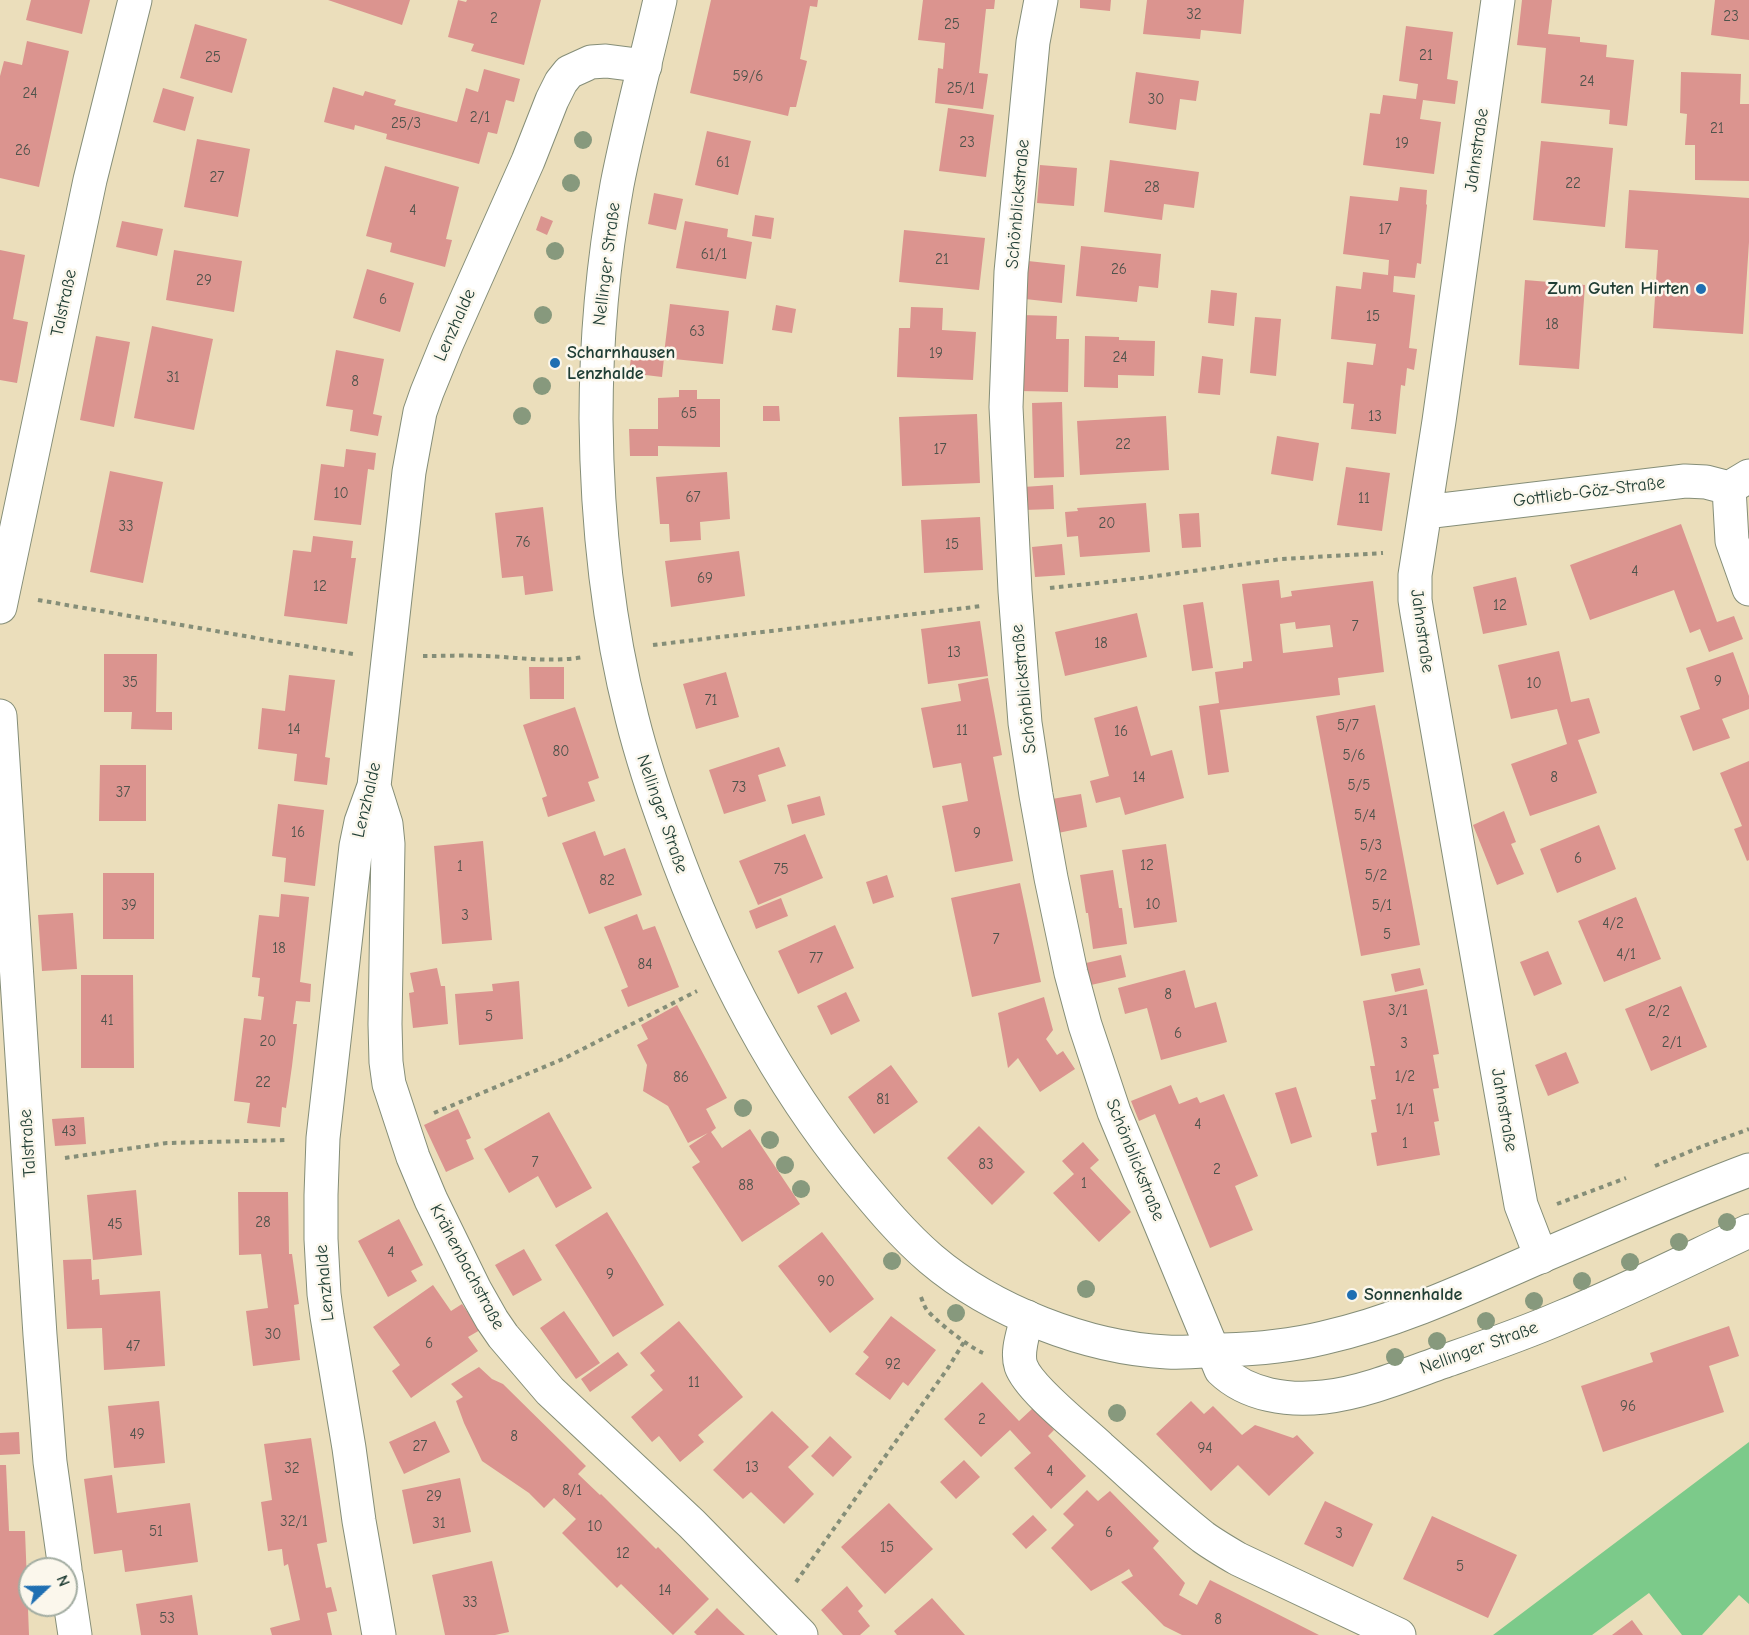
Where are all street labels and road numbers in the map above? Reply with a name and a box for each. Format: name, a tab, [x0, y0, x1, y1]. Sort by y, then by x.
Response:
street label: Jahnstraße	[1460, 107, 1494, 193]
street label: Schönblickstraße	[1002, 138, 1034, 270]
street label: Nellinger Straße	[589, 201, 625, 327]
street label: Talstraße	[46, 267, 82, 339]
street label: Lenzhalde	[429, 285, 481, 365]
street label: Gottlieb-Göz-Straße	[1512, 472, 1666, 512]
street label: Jahnstraße	[1405, 588, 1439, 674]
street label: Schönblickstraße	[1006, 623, 1042, 755]
street label: Nellinger Straße	[632, 752, 692, 876]
street label: Lenzhalde	[348, 760, 386, 840]
street label: Jahnstraße	[1486, 1067, 1522, 1153]
street label: Schönblickstraße	[1101, 1096, 1169, 1224]
street label: Talstraße	[15, 1108, 41, 1178]
street label: Krähenbachstraße	[425, 1201, 509, 1333]
street label: Lenzhalde	[311, 1244, 339, 1322]
street label: Nellinger Straße	[1417, 1317, 1541, 1379]

